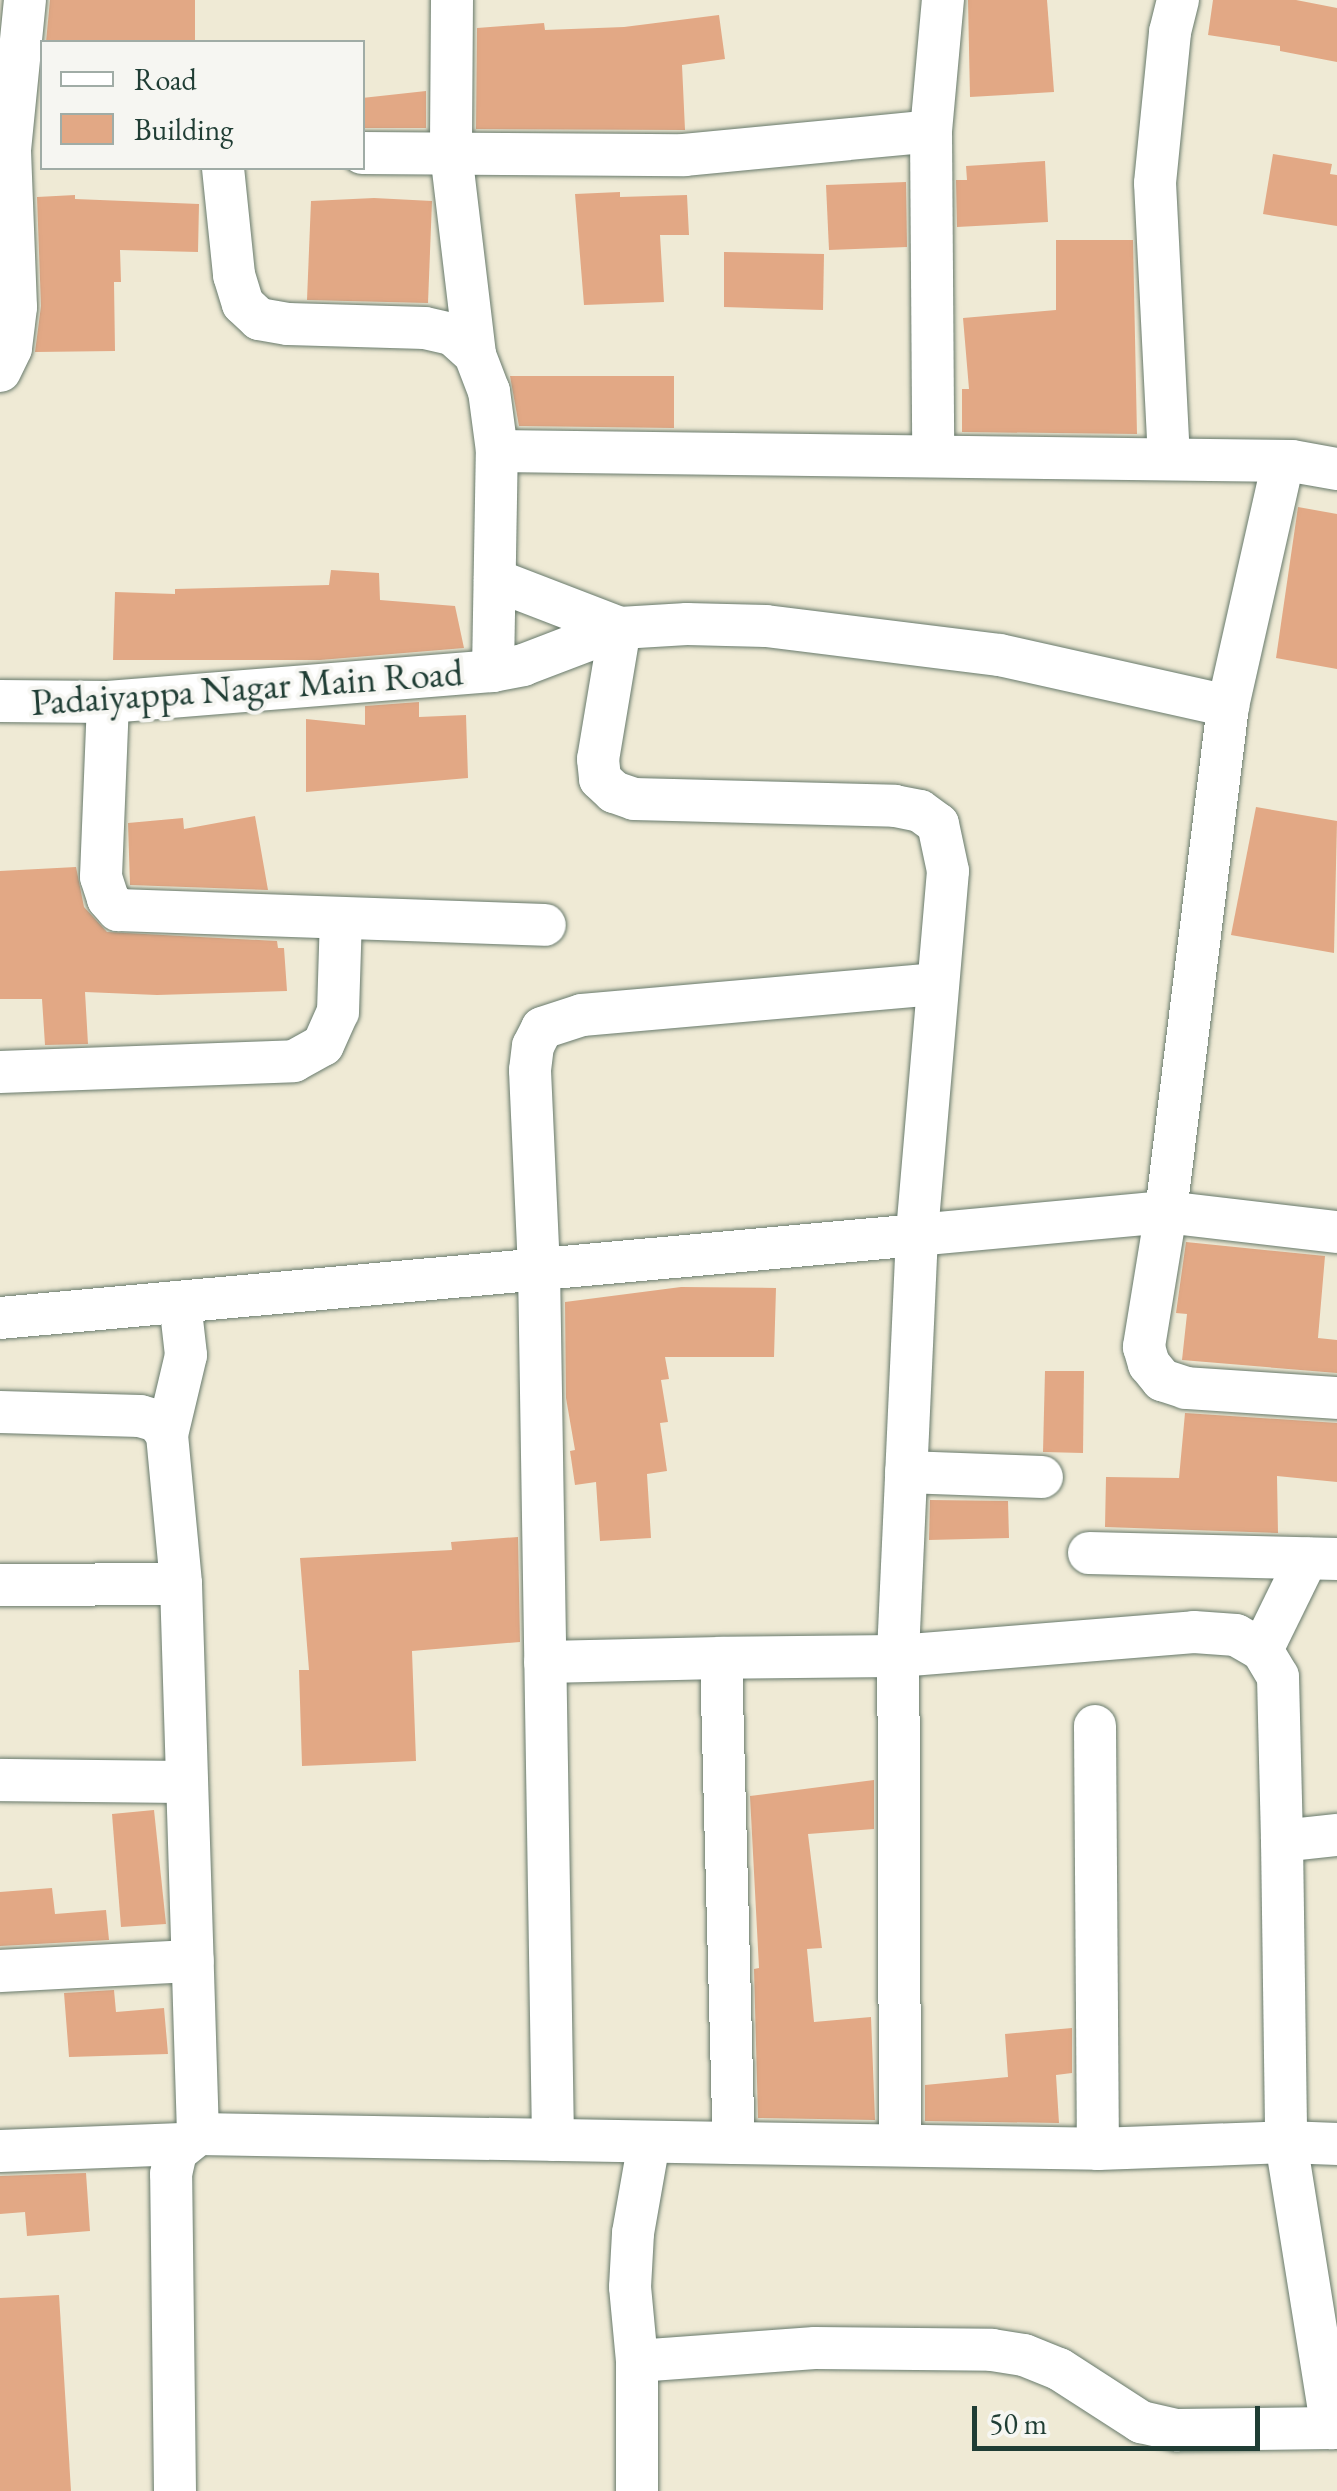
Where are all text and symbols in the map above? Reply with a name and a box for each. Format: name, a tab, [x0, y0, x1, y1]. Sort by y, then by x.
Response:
legend	[40, 40, 365, 170]
text: Road	[134, 60, 197, 99]
text: Building	[134, 110, 233, 149]
street label: Padaiyappa Nagar Main Road	[29, 649, 465, 725]
scale bar	[977, 2386, 1264, 2448]
text: 50 m	[989, 2404, 1047, 2443]

